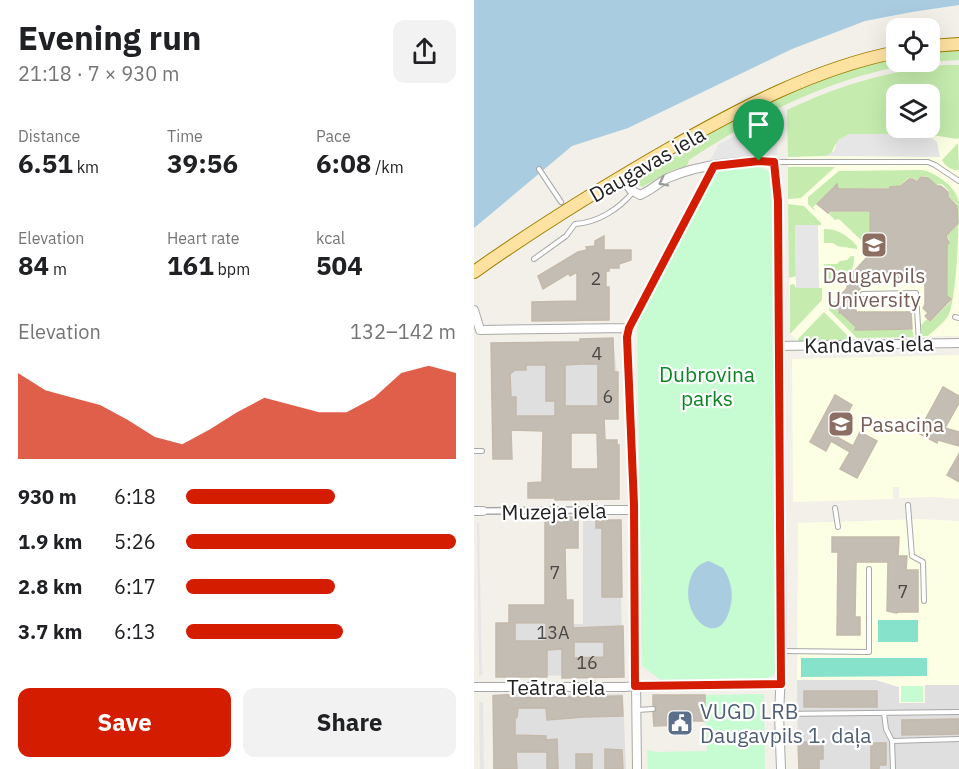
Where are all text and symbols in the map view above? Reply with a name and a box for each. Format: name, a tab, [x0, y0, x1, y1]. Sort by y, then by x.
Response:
text: Evening run	[18, 16, 202, 59]
map controls	[886, 18, 940, 138]
button: locate	[886, 18, 940, 72]
button: share	[393, 20, 456, 83]
text: 21:18 · 7 × 930 m	[18, 60, 179, 87]
button: layers	[886, 84, 940, 138]
pin	[733, 99, 784, 161]
icon: arrive	[742, 108, 775, 141]
street label: Daugavas iela	[584, 119, 710, 209]
text: Distance	[18, 126, 80, 146]
text: Time	[167, 126, 203, 146]
text: Pace	[316, 126, 351, 146]
text: 6.51	[18, 146, 73, 180]
text: 39:56	[167, 146, 238, 180]
text: 6:08	[316, 146, 371, 180]
text: km	[73, 157, 99, 177]
text: /km	[371, 157, 404, 177]
one-way arrow	[658, 174, 669, 186]
text: Elevation	[18, 228, 84, 248]
text: Heart rate	[167, 228, 240, 248]
text: kcal	[316, 228, 345, 248]
school or university icon: Daugavpils University	[859, 230, 889, 260]
text: 84	[18, 248, 49, 282]
text: 161	[167, 248, 214, 282]
text: 504	[316, 248, 363, 282]
text: m	[49, 259, 67, 279]
text: bpm	[214, 259, 250, 279]
place label: Daugavpils University	[822, 261, 926, 313]
house number: 2	[591, 267, 601, 290]
text: Elevation	[18, 318, 101, 345]
text: 132–142 m	[350, 318, 456, 345]
street label: Kandavas iela	[804, 329, 934, 359]
house number: 4	[592, 342, 603, 365]
park label: Dubrovina parks	[659, 360, 755, 412]
house number: 6	[603, 385, 613, 408]
school or university icon: Pasaciņa	[826, 409, 856, 439]
place label: Pasaciņa	[860, 410, 944, 438]
text: 930 m	[18, 483, 77, 510]
text: 6:18	[114, 483, 156, 510]
street label: Muzeja iela	[501, 496, 607, 526]
text: 1.9 km	[18, 528, 82, 555]
text: 5:26	[114, 528, 156, 555]
house number: 7	[550, 561, 560, 584]
text: 2.8 km	[18, 573, 82, 600]
text: 6:17	[114, 573, 156, 600]
house number: 7	[898, 580, 908, 603]
text: 3.7 km	[18, 618, 82, 645]
text: 6:13	[114, 618, 156, 645]
house number: 13A	[536, 621, 570, 644]
house number: 16	[576, 651, 598, 674]
street label: Teātra iela	[507, 673, 605, 701]
button: Save	[18, 688, 231, 757]
button: Share	[243, 688, 456, 757]
place label: VUGD LRB Daugavpils 1. daļa	[700, 697, 872, 749]
public building icon: VUGD LRB Daugavpils 1. daļa	[665, 708, 695, 738]

